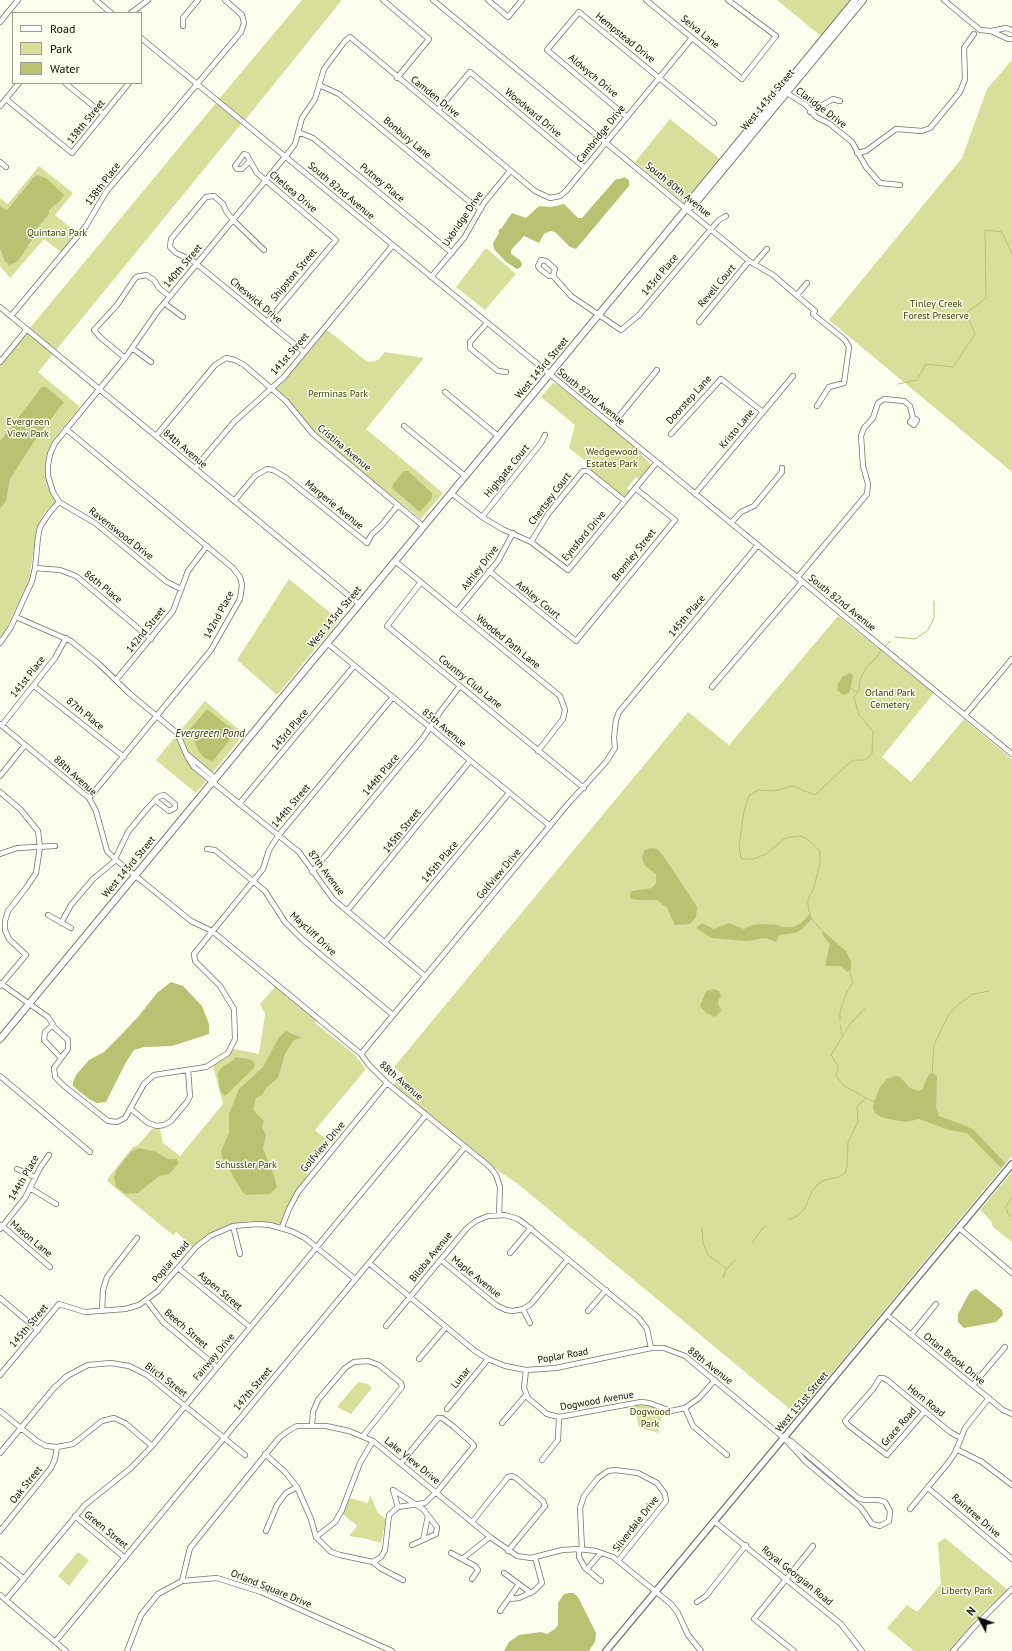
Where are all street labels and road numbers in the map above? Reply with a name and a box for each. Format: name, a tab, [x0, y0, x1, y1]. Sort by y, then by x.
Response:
street label: Hempstead Drive	[593, 10, 657, 66]
street label: Selva Lane	[678, 13, 722, 51]
street label: Aldwych Drive	[566, 52, 620, 100]
street label: West 143rd Street	[739, 67, 797, 133]
street label: Camden Drive	[408, 74, 462, 120]
street label: Claridge Drive	[793, 85, 849, 131]
street label: Woodward Drive	[502, 86, 564, 140]
street label: 138th Street	[65, 97, 107, 147]
street label: Cambridge Drive	[574, 103, 628, 165]
street label: Bonbury Lane	[381, 115, 433, 161]
street label: 138th Place	[83, 160, 123, 208]
street label: South 82nd Avenue	[305, 160, 377, 222]
street label: South 80th Avenue	[643, 160, 713, 220]
street label: Putney Place	[357, 161, 407, 205]
street label: Chelsea Drive	[267, 169, 319, 215]
street label: Uxbridge Drive	[440, 189, 486, 249]
street label: 140th Street	[161, 242, 205, 290]
street label: Shipston Street	[268, 246, 320, 304]
street label: 143rd Place	[639, 252, 681, 298]
street label: Revell Court	[696, 262, 738, 310]
street label: Cheswick Drive	[227, 276, 285, 326]
street label: 141st Street	[268, 330, 312, 378]
street label: West 143rd Street	[513, 335, 571, 401]
street label: South 82nd Avenue	[555, 366, 627, 428]
street label: Doorstep Lane	[664, 373, 714, 427]
street label: Kristo Lane	[717, 407, 757, 451]
street label: Cristina Avenue	[315, 422, 373, 474]
street label: 84th Avenue	[161, 427, 209, 471]
street label: Highgate Court	[482, 442, 532, 500]
street label: Chertsey Court	[526, 470, 574, 528]
street label: Margerie Avenue	[302, 478, 366, 532]
street label: Ravenswood Drive	[86, 505, 156, 563]
street label: Eynsford Drive	[559, 508, 609, 564]
street label: Bromley Street	[609, 527, 659, 583]
street label: Ashley Drive	[459, 543, 501, 593]
street label: 86th Place	[82, 568, 124, 606]
street label: South 82nd Avenue	[806, 572, 878, 634]
street label: Ashley Court	[513, 578, 563, 622]
street label: West 143rd Street	[306, 584, 364, 650]
street label: 142nd Place	[201, 589, 237, 641]
street label: 145th Place	[666, 593, 708, 639]
street label: 142nd Street	[124, 605, 168, 655]
street label: Wooded Path Lane	[473, 612, 543, 672]
street label: Country Club Lane	[436, 653, 504, 711]
street label: 141st Place	[8, 654, 48, 700]
street label: 87th Place	[64, 695, 106, 733]
street label: 85th Avenue	[420, 706, 468, 750]
street label: 143rd Place	[269, 707, 311, 753]
street label: 144th Place	[360, 752, 402, 798]
street label: 88th Avenue	[51, 754, 99, 798]
street label: 144th Street	[269, 782, 313, 830]
street label: 145th Street	[381, 806, 423, 856]
street label: West 143rd Street	[100, 834, 158, 900]
street label: 145th Place	[419, 839, 461, 885]
street label: Golfview Drive	[474, 846, 524, 902]
street label: 87th Avenue	[305, 848, 347, 898]
street label: Maycliff Drive	[287, 909, 339, 959]
street label: 88th Avenue	[377, 1059, 425, 1103]
street label: Golfview Drive	[298, 1119, 348, 1175]
street label: 144th Place	[6, 1153, 42, 1203]
street label: Mason Lane	[8, 1218, 54, 1260]
street label: Biloba Avenue	[407, 1229, 455, 1285]
street label: Poplar Road	[150, 1239, 192, 1285]
street label: Maple Avenue	[449, 1253, 503, 1301]
street label: Aspen Street	[195, 1269, 245, 1313]
street label: 145th Street	[7, 1302, 51, 1350]
street label: Beech Street	[162, 1307, 210, 1351]
street label: Orlan Brook Drive	[921, 1330, 987, 1388]
street label: Fairway Drive	[191, 1331, 237, 1383]
street label: 88th Avenue	[685, 1345, 735, 1387]
street label: Poplar Road	[537, 1346, 589, 1366]
street label: Birch Street	[142, 1360, 190, 1400]
street label: 147th Street	[231, 1365, 275, 1413]
street label: Lunar	[449, 1365, 473, 1391]
street label: West 151st Street	[773, 1369, 831, 1435]
street label: Horn Road	[905, 1382, 947, 1420]
street label: Dogwood Avenue	[559, 1389, 635, 1413]
street label: Grace Road	[879, 1405, 919, 1449]
street label: Lake View Drive	[382, 1435, 442, 1487]
street label: Oak Street	[7, 1464, 45, 1506]
street label: Raintree Drive	[949, 1492, 1003, 1540]
street label: Silverdale Drive	[610, 1494, 662, 1554]
street label: Green Street	[82, 1509, 130, 1551]
street label: Royal Georgian Road	[759, 1544, 835, 1608]
street label: Orland Square Drive	[229, 1567, 313, 1611]

